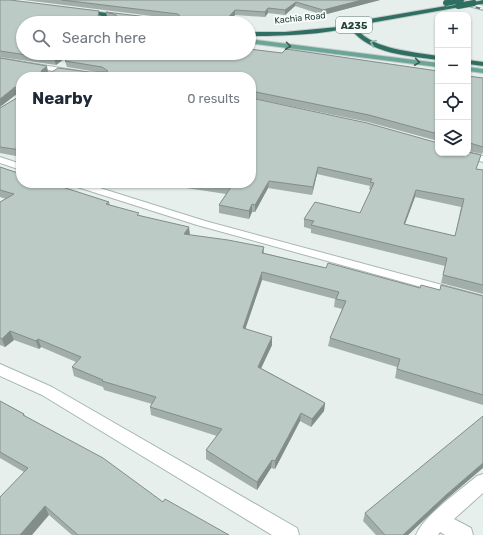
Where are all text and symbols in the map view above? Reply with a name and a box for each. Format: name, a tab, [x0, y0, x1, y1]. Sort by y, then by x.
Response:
street label: Kachia Road	[274, 10, 326, 26]
map controls	[435, 12, 471, 156]
button: +	[435, 12, 471, 48]
search box	[16, 16, 256, 60]
road number: A235	[336, 17, 372, 33]
icon: search	[30, 27, 52, 49]
text: Search here	[62, 29, 146, 47]
one-way arrow	[369, 40, 377, 48]
one-way arrow	[285, 41, 291, 50]
button: −	[435, 48, 471, 84]
one-way arrow	[414, 57, 420, 66]
button: locate	[435, 84, 471, 120]
text: Nearby	[32, 88, 93, 108]
text: 0 results	[187, 91, 240, 106]
button: layers	[435, 120, 471, 156]

